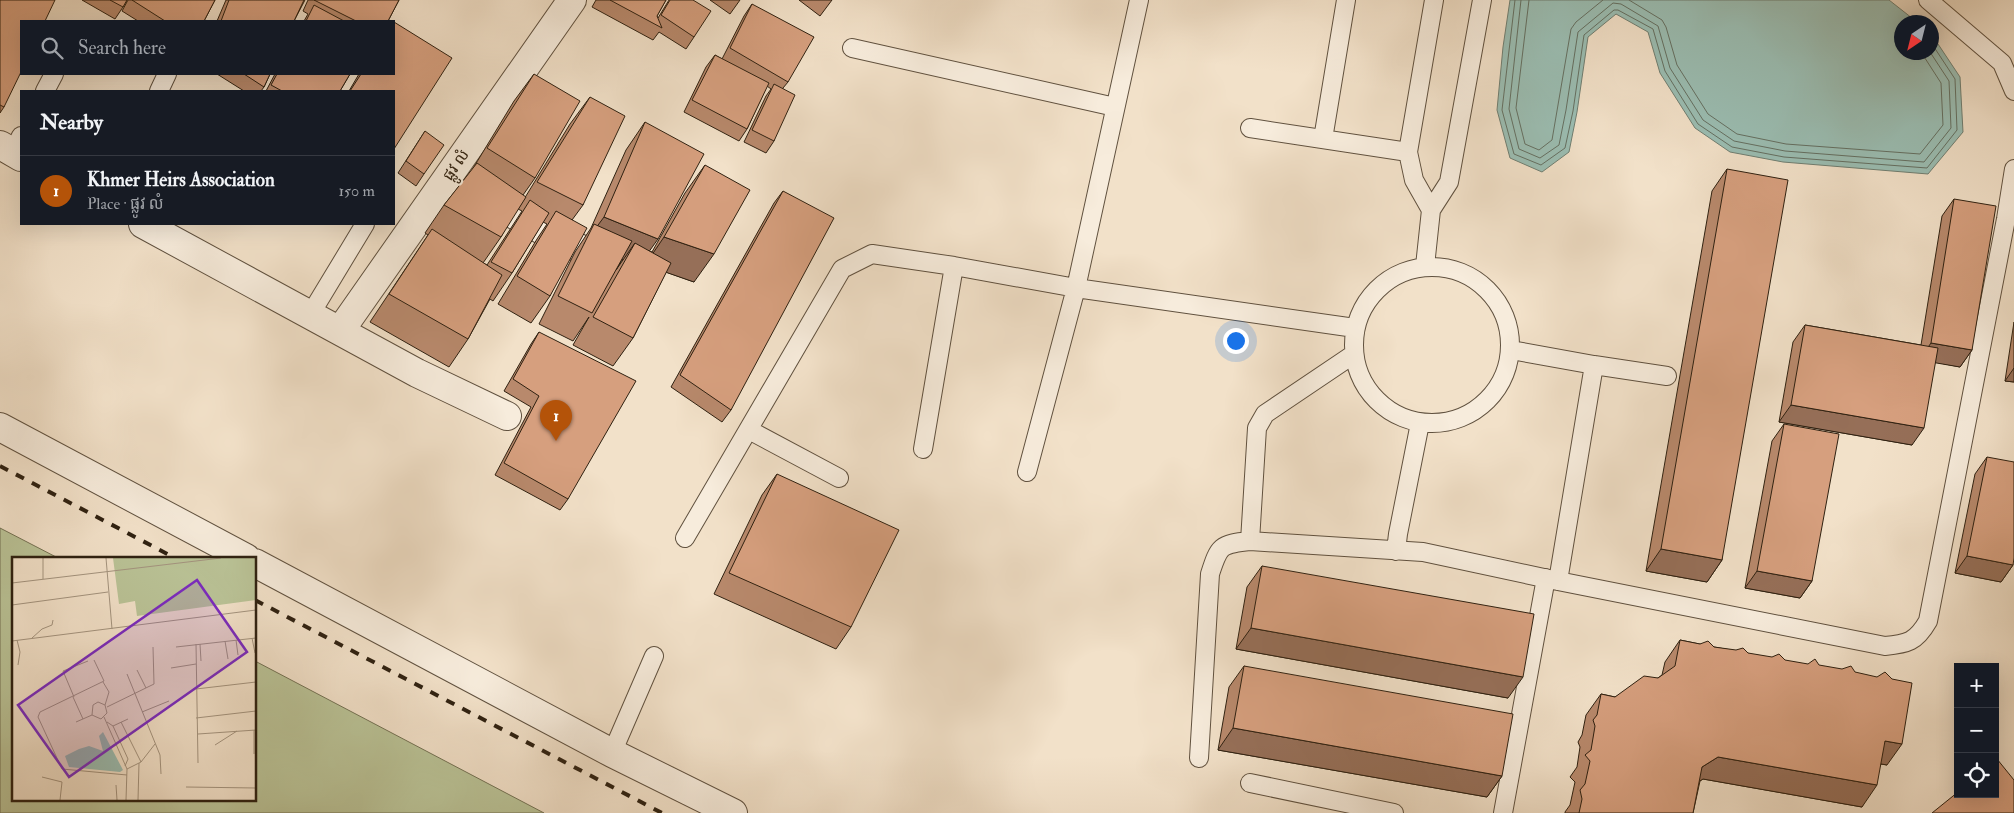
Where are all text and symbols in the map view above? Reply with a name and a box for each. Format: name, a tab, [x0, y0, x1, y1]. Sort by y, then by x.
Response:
north arrow	[1894, 15, 1939, 60]
search box	[20, 20, 395, 75]
icon: search	[38, 34, 66, 62]
text: Search here	[78, 36, 166, 60]
text: Nearby	[40, 109, 103, 136]
street label: ផ្លូវ លំ	[438, 145, 477, 187]
text: Khmer Heirs Association	[87, 168, 275, 192]
text: 1	[53, 181, 59, 201]
text: 150 m	[338, 181, 375, 201]
text: Place · ផ្លូវ លំ	[87, 194, 164, 214]
your location	[1223, 328, 1249, 354]
pin: 1	[540, 400, 572, 441]
inset map	[12, 557, 256, 800]
map controls	[1954, 663, 1999, 798]
button: +	[1954, 663, 1999, 708]
button: −	[1954, 708, 1999, 753]
button: locate	[1954, 753, 1999, 798]

